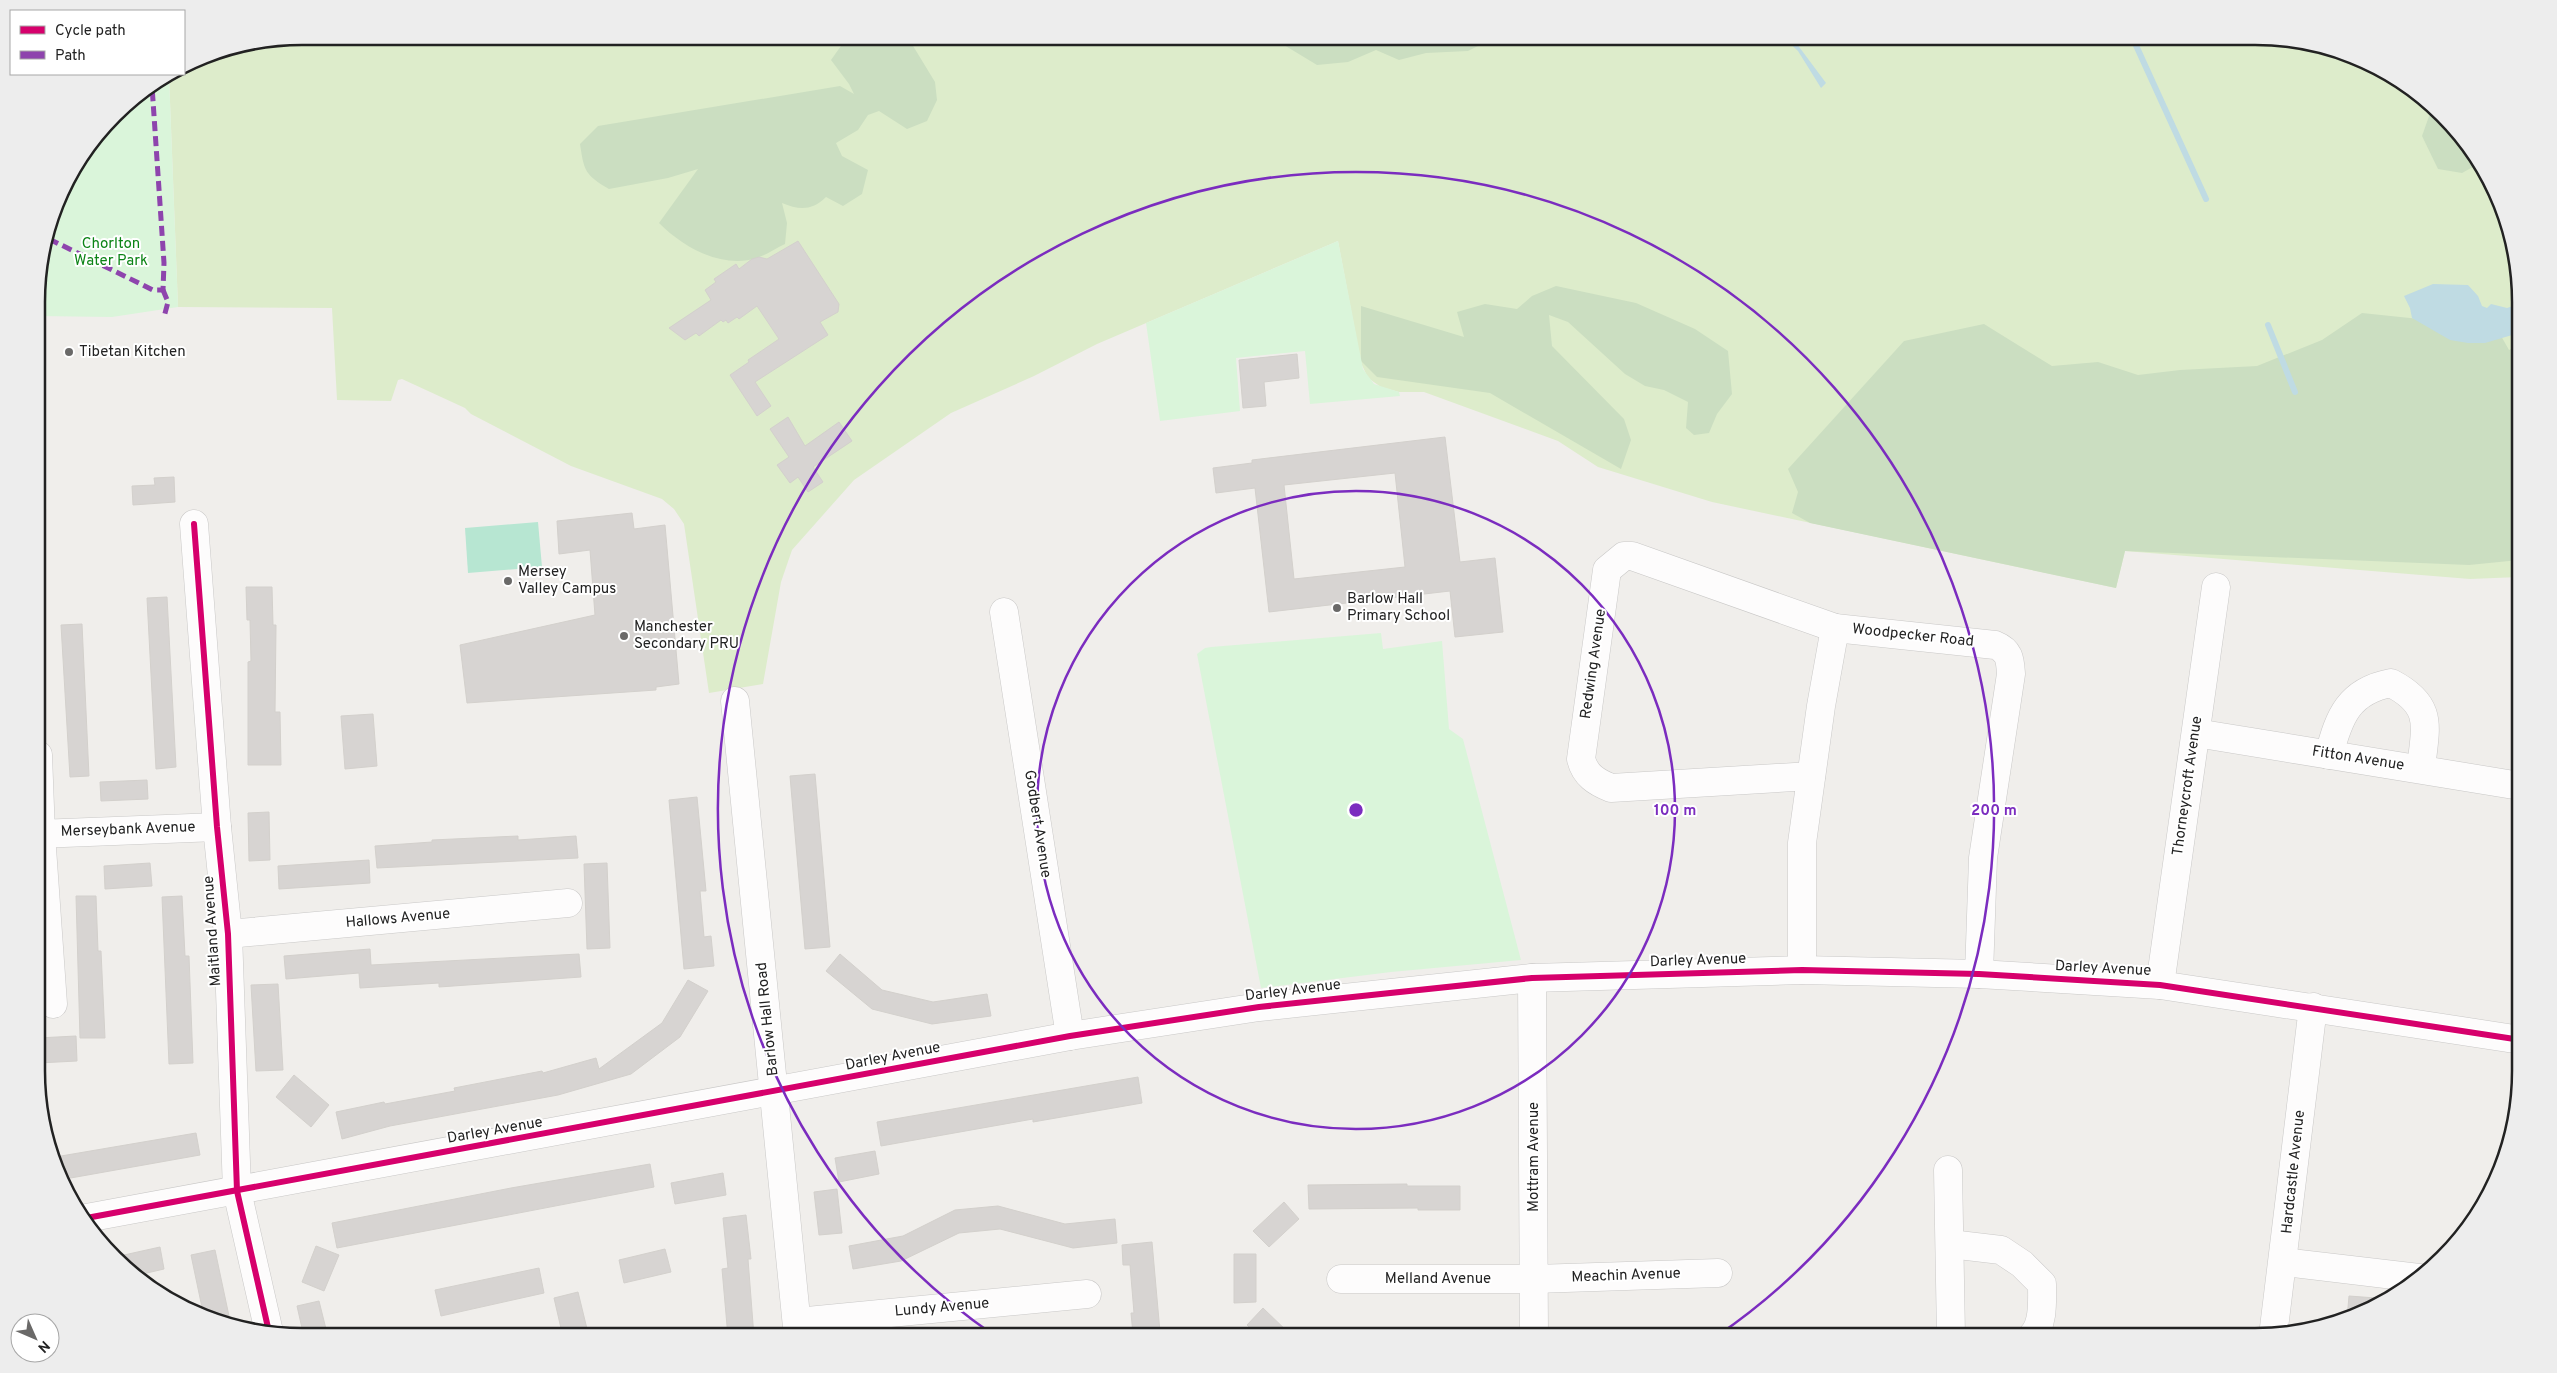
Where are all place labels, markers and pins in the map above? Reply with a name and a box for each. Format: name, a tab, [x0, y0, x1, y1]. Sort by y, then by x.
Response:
place label: Tibetan Kitchen	[79, 343, 186, 362]
marker: Tibetan Kitchen	[63, 346, 75, 358]
place label: Mersey Valley Campus	[518, 563, 616, 599]
marker: Mersey Valley Campus	[502, 575, 514, 587]
place label: Barlow Hall Primary School	[1347, 590, 1450, 626]
marker: Barlow Hall Primary School	[1331, 602, 1343, 614]
place label: Manchester Secondary PRU	[634, 618, 739, 654]
marker: Manchester Secondary PRU	[618, 630, 630, 642]
centre of rings	[1347, 801, 1365, 819]

